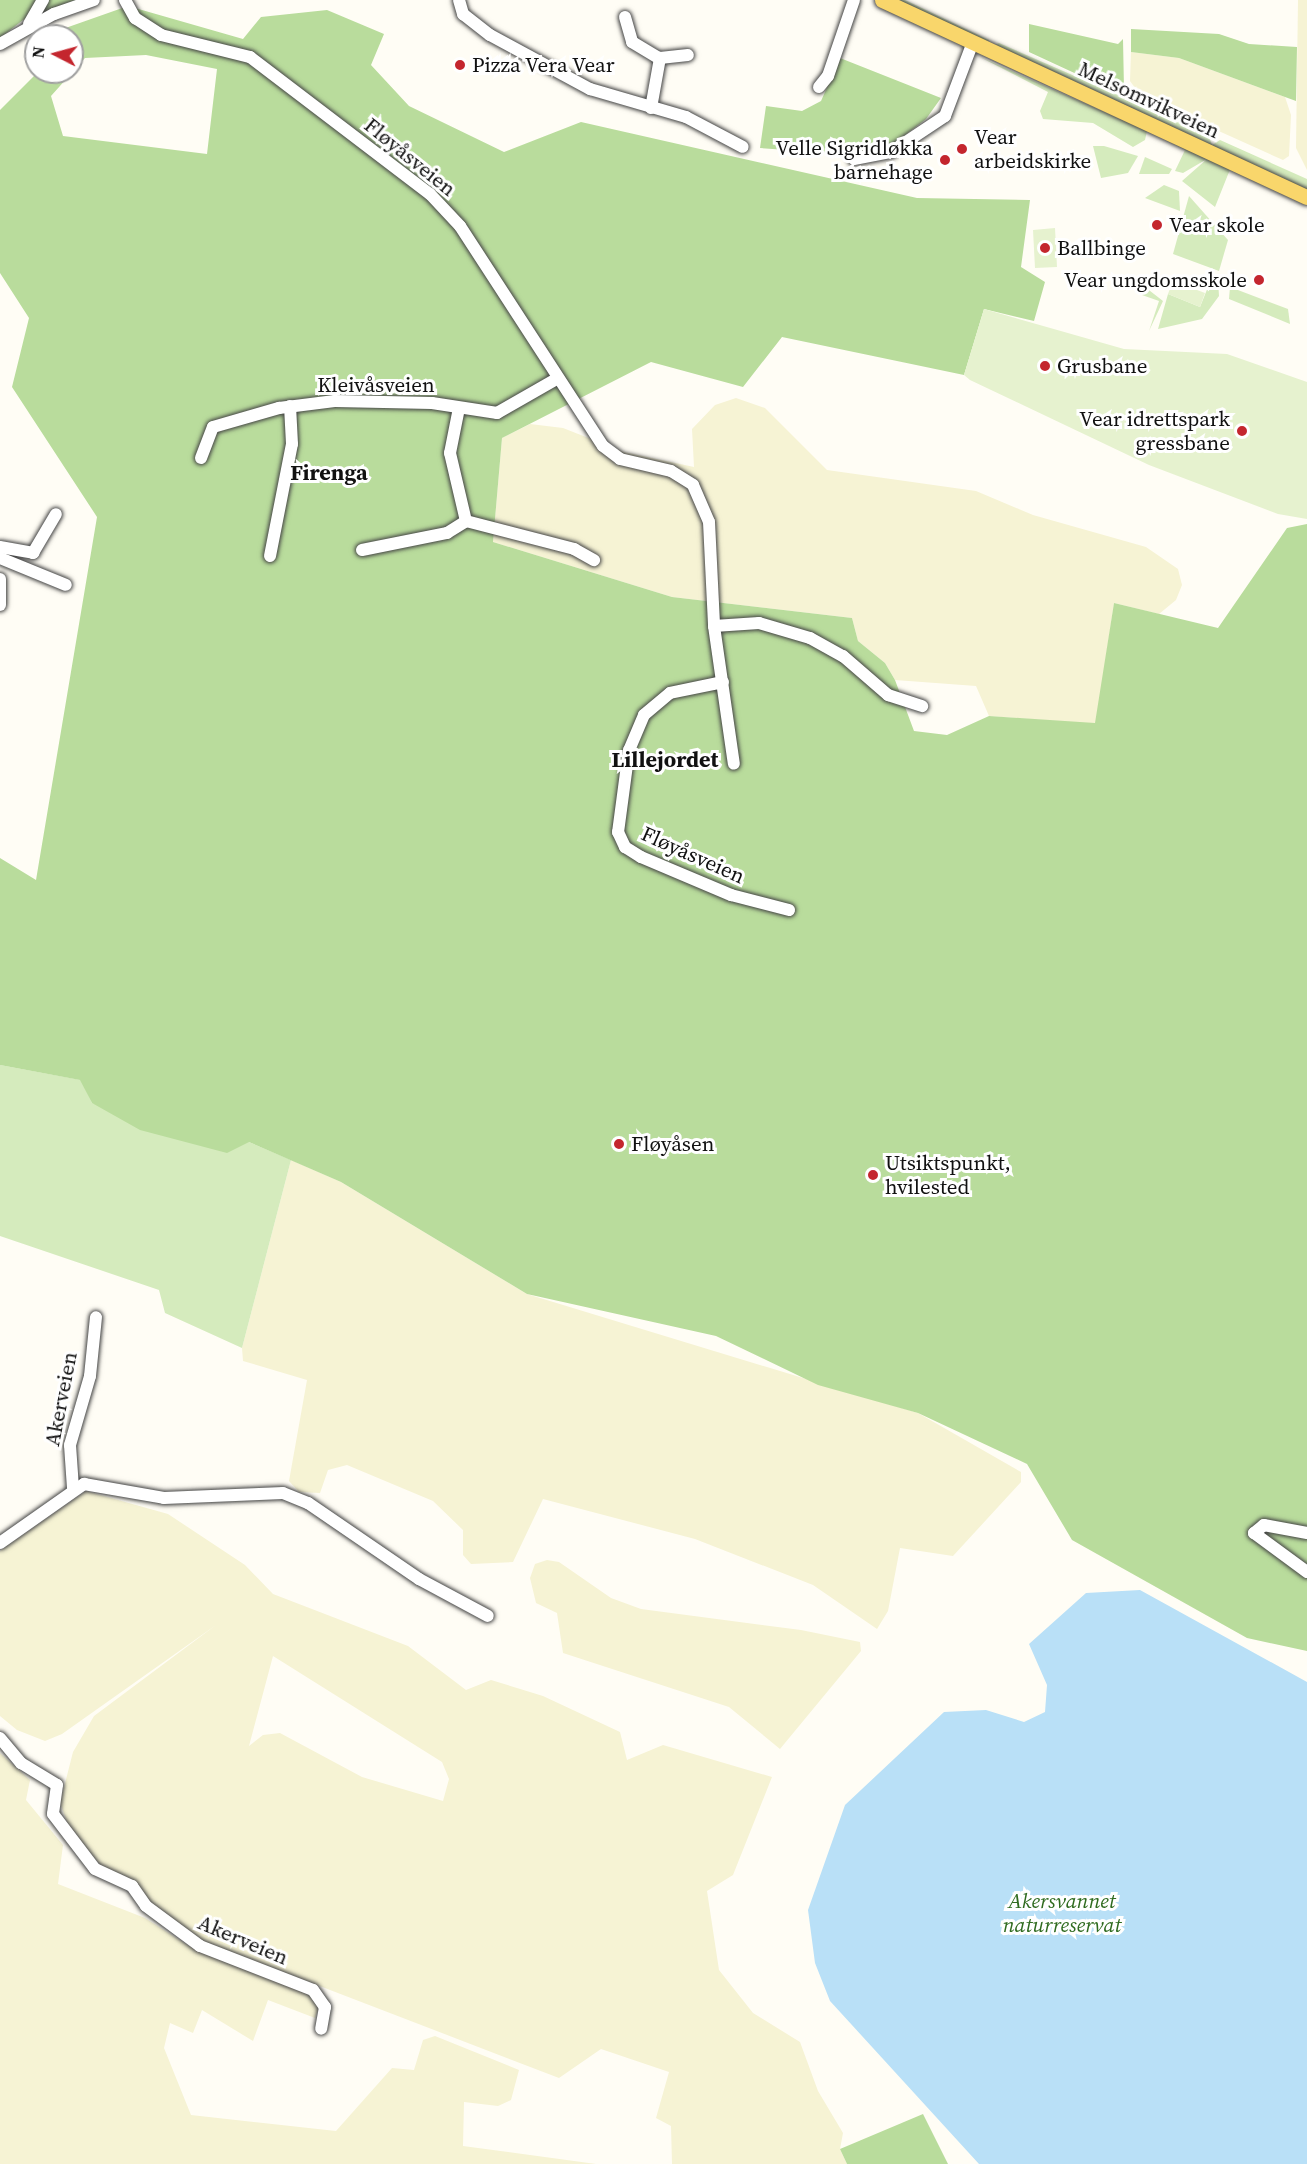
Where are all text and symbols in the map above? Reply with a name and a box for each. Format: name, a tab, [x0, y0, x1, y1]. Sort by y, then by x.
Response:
north arrow	[24, 24, 84, 84]
text: N	[27, 45, 50, 59]
place label: Pizza Vera Vear	[472, 52, 616, 78]
street label: Melsomvikveien	[1074, 56, 1224, 144]
marker: Pizza Vera Vear	[453, 58, 467, 72]
street label: Fløyåsveien	[359, 112, 461, 202]
place label: Vear arbeidskirke	[974, 124, 1091, 174]
place label: Velle Sigridløkka barnehage	[776, 135, 933, 185]
marker: Vear arbeidskirke	[955, 142, 969, 156]
marker: Velle Sigridløkka barnehage	[938, 153, 952, 167]
place label: Vear skole	[1169, 212, 1265, 238]
marker: Vear skole	[1150, 218, 1164, 232]
place label: Ballbinge	[1057, 235, 1146, 261]
marker: Ballbinge	[1038, 241, 1052, 255]
place label: Vear ungdomsskole	[1064, 267, 1247, 293]
marker: Vear ungdomsskole	[1252, 273, 1266, 287]
place label: Grusbane	[1057, 353, 1147, 379]
marker: Grusbane	[1038, 359, 1052, 373]
street label: Kleivåsveien	[317, 372, 435, 398]
place label: Vear idrettspark gressbane	[1079, 406, 1230, 456]
marker: Vear idrettspark gressbane	[1235, 424, 1249, 438]
district label: Firenga	[290, 460, 368, 486]
district label: Lillejordet	[612, 747, 718, 773]
street label: Fløyåsveien	[637, 821, 749, 889]
place label: Fløyåsen	[631, 1131, 714, 1157]
marker: Fløyåsen	[612, 1137, 626, 1151]
place label: Utsiktspunkt, hvilested	[885, 1150, 1011, 1200]
marker: Utsiktspunkt, hvilested	[866, 1168, 880, 1182]
street label: Akerveien	[40, 1350, 82, 1448]
park label: Akersvannet naturreservat	[1003, 1888, 1121, 1938]
street label: Akerveien	[194, 1910, 292, 1970]

